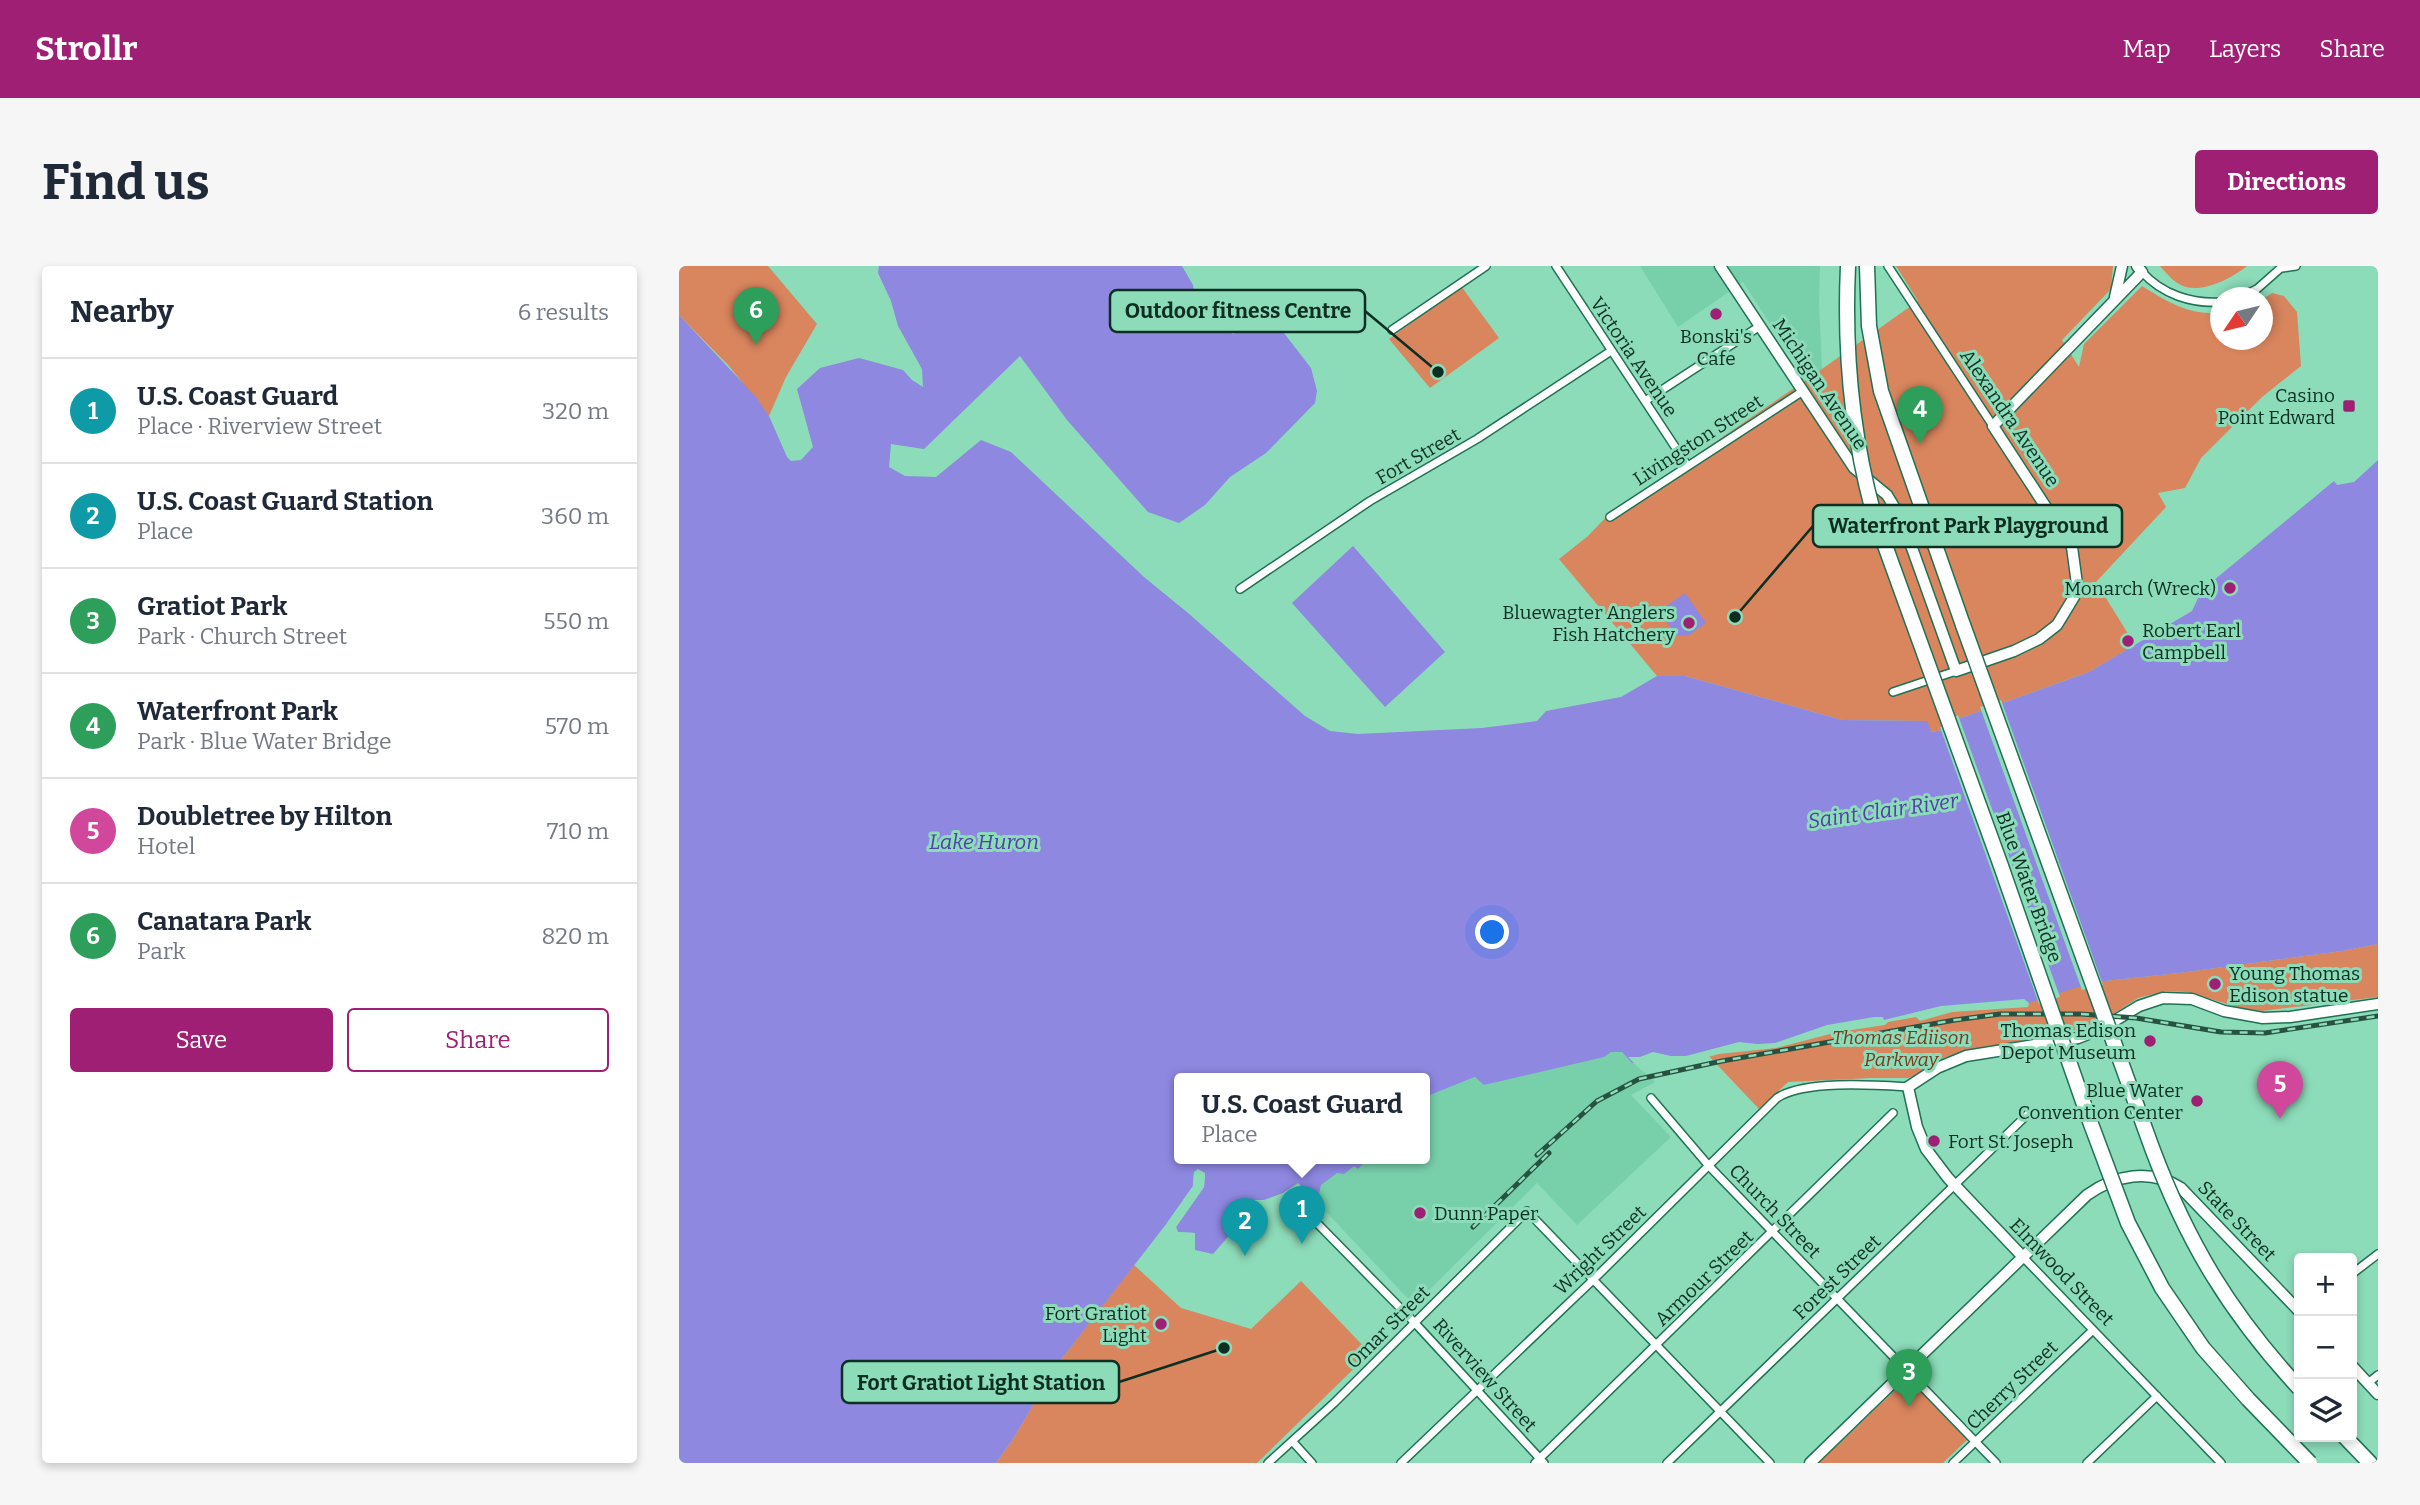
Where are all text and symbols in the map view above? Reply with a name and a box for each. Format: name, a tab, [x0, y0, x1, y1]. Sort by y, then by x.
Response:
text: Strollr	[35, 29, 138, 69]
text: Map	[2123, 35, 2171, 63]
text: Layers	[2209, 35, 2281, 63]
text: Share	[2319, 35, 2385, 63]
button: Directions	[2195, 150, 2378, 214]
text: Find us	[42, 153, 210, 212]
pin: 6	[733, 287, 779, 345]
north arrow	[2210, 287, 2273, 350]
callout: Outdoor fitness Centre	[1110, 290, 1365, 332]
street label: Victoria Avenue	[1585, 293, 1683, 421]
text: Nearby	[70, 294, 174, 330]
text: 6 results	[518, 298, 609, 326]
text: Outdoor fitness Centre	[1125, 298, 1351, 324]
marker: Bonski's Cafe	[1708, 306, 1724, 322]
street label: Michigan Avenue	[1768, 314, 1872, 454]
place label: Bonski's Cafe	[1680, 325, 1752, 370]
street label: Alexandra Avenue	[1955, 345, 2065, 491]
text: U.S. Coast Guard	[137, 381, 338, 412]
place label: Casino Point Edward	[2218, 384, 2335, 429]
pin: 4	[1897, 386, 1943, 444]
street label: Livingston Street	[1629, 390, 1767, 490]
text: 1	[88, 397, 98, 425]
text: 320 m	[542, 397, 609, 425]
marker: Casino Point Edward	[2341, 398, 2357, 414]
text: Place · Riverview Street	[137, 412, 382, 440]
street label: Fort Street	[1372, 423, 1464, 489]
text: U.S. Coast Guard Station	[137, 486, 433, 517]
text: 2	[87, 502, 99, 530]
text: 360 m	[541, 502, 609, 530]
callout: Waterfront Park Playground	[1813, 505, 2122, 547]
text: Waterfront Park Playground	[1828, 513, 2109, 539]
text: Place	[137, 517, 193, 545]
place label: Monarch (Wreck)	[2064, 577, 2216, 600]
marker: Monarch (Wreck)	[2222, 580, 2238, 596]
text: Gratiot Park	[137, 591, 287, 622]
place label: Bluewagter Anglers Fish Hatchery	[1502, 601, 1676, 646]
text: 3	[86, 607, 100, 635]
text: 550 m	[543, 607, 609, 635]
marker: Bluewagter Anglers Fish Hatchery	[1681, 615, 1697, 631]
place label: Robert Earl Campbell	[2142, 619, 2241, 664]
text: Park · Church Street	[137, 622, 347, 650]
marker: Robert Earl Campbell	[2120, 633, 2136, 649]
text: Waterfront Park	[137, 696, 338, 727]
text: 4	[86, 712, 100, 740]
text: 570 m	[545, 712, 609, 740]
text: Park · Blue Water Bridge	[137, 727, 392, 755]
water label: Saint Clair River	[1806, 787, 1961, 834]
text: Doubletree by Hilton	[137, 801, 392, 832]
street label: Blue Water Bridge	[1991, 809, 2067, 965]
text: 5	[87, 817, 99, 845]
text: 710 m	[547, 817, 609, 845]
water label: Lake Huron	[929, 829, 1039, 855]
text: Hotel	[137, 832, 195, 860]
text: Canatara Park	[137, 906, 311, 937]
your location	[1475, 915, 1509, 949]
text: 6	[86, 922, 100, 950]
text: 820 m	[541, 922, 609, 950]
text: Park	[137, 937, 186, 965]
place label: Young Thomas Edison statue	[2229, 962, 2360, 1007]
marker: Young Thomas Edison statue	[2207, 976, 2223, 992]
button: Save	[70, 1008, 333, 1072]
button: Share	[347, 1008, 609, 1072]
place label: Thomas Edison Depot Museum	[2000, 1019, 2136, 1064]
park label: Thomas Ediison Parkway	[1832, 1026, 1970, 1071]
marker: Thomas Edison Depot Museum	[2142, 1033, 2158, 1049]
pin: 5	[2257, 1061, 2303, 1119]
popup	[1174, 1073, 1430, 1164]
place label: Blue Water Convention Center	[2018, 1079, 2184, 1124]
text: U.S. Coast Guard	[1201, 1089, 1403, 1120]
marker: Blue Water Convention Center	[2189, 1093, 2205, 1109]
text: Place	[1201, 1120, 1258, 1148]
place label: Fort St. Joseph	[1948, 1130, 2073, 1153]
marker: Fort St. Joseph	[1926, 1133, 1942, 1149]
street label: Church Street	[1724, 1159, 1826, 1263]
street label: State Street	[2193, 1176, 2281, 1266]
pin: 1	[1279, 1186, 1325, 1244]
pin: 2	[1222, 1198, 1268, 1256]
street label: Wright Street	[1549, 1200, 1651, 1300]
place label: Dunn Paper	[1434, 1202, 1539, 1225]
marker: Dunn Paper	[1412, 1205, 1428, 1221]
street label: Elmwood Street	[2005, 1214, 2119, 1331]
street label: Armour Street	[1650, 1225, 1758, 1331]
street label: Forest Street	[1789, 1230, 1886, 1324]
map controls	[2294, 1253, 2357, 1442]
button: +	[2294, 1253, 2357, 1316]
street label: Omar Street	[1342, 1281, 1434, 1373]
place label: Fort Gratiot Light	[1045, 1302, 1147, 1347]
street label: Riverview Street	[1428, 1314, 1542, 1436]
marker: Fort Gratiot Light	[1153, 1316, 1169, 1332]
button: −	[2294, 1316, 2357, 1379]
street label: Cherry Street	[1961, 1336, 2063, 1434]
pin: 3	[1886, 1349, 1932, 1407]
callout: Fort Gratiot Light Station	[842, 1361, 1119, 1403]
text: Fort Gratiot Light Station	[857, 1370, 1106, 1396]
button: layers	[2294, 1379, 2357, 1442]

